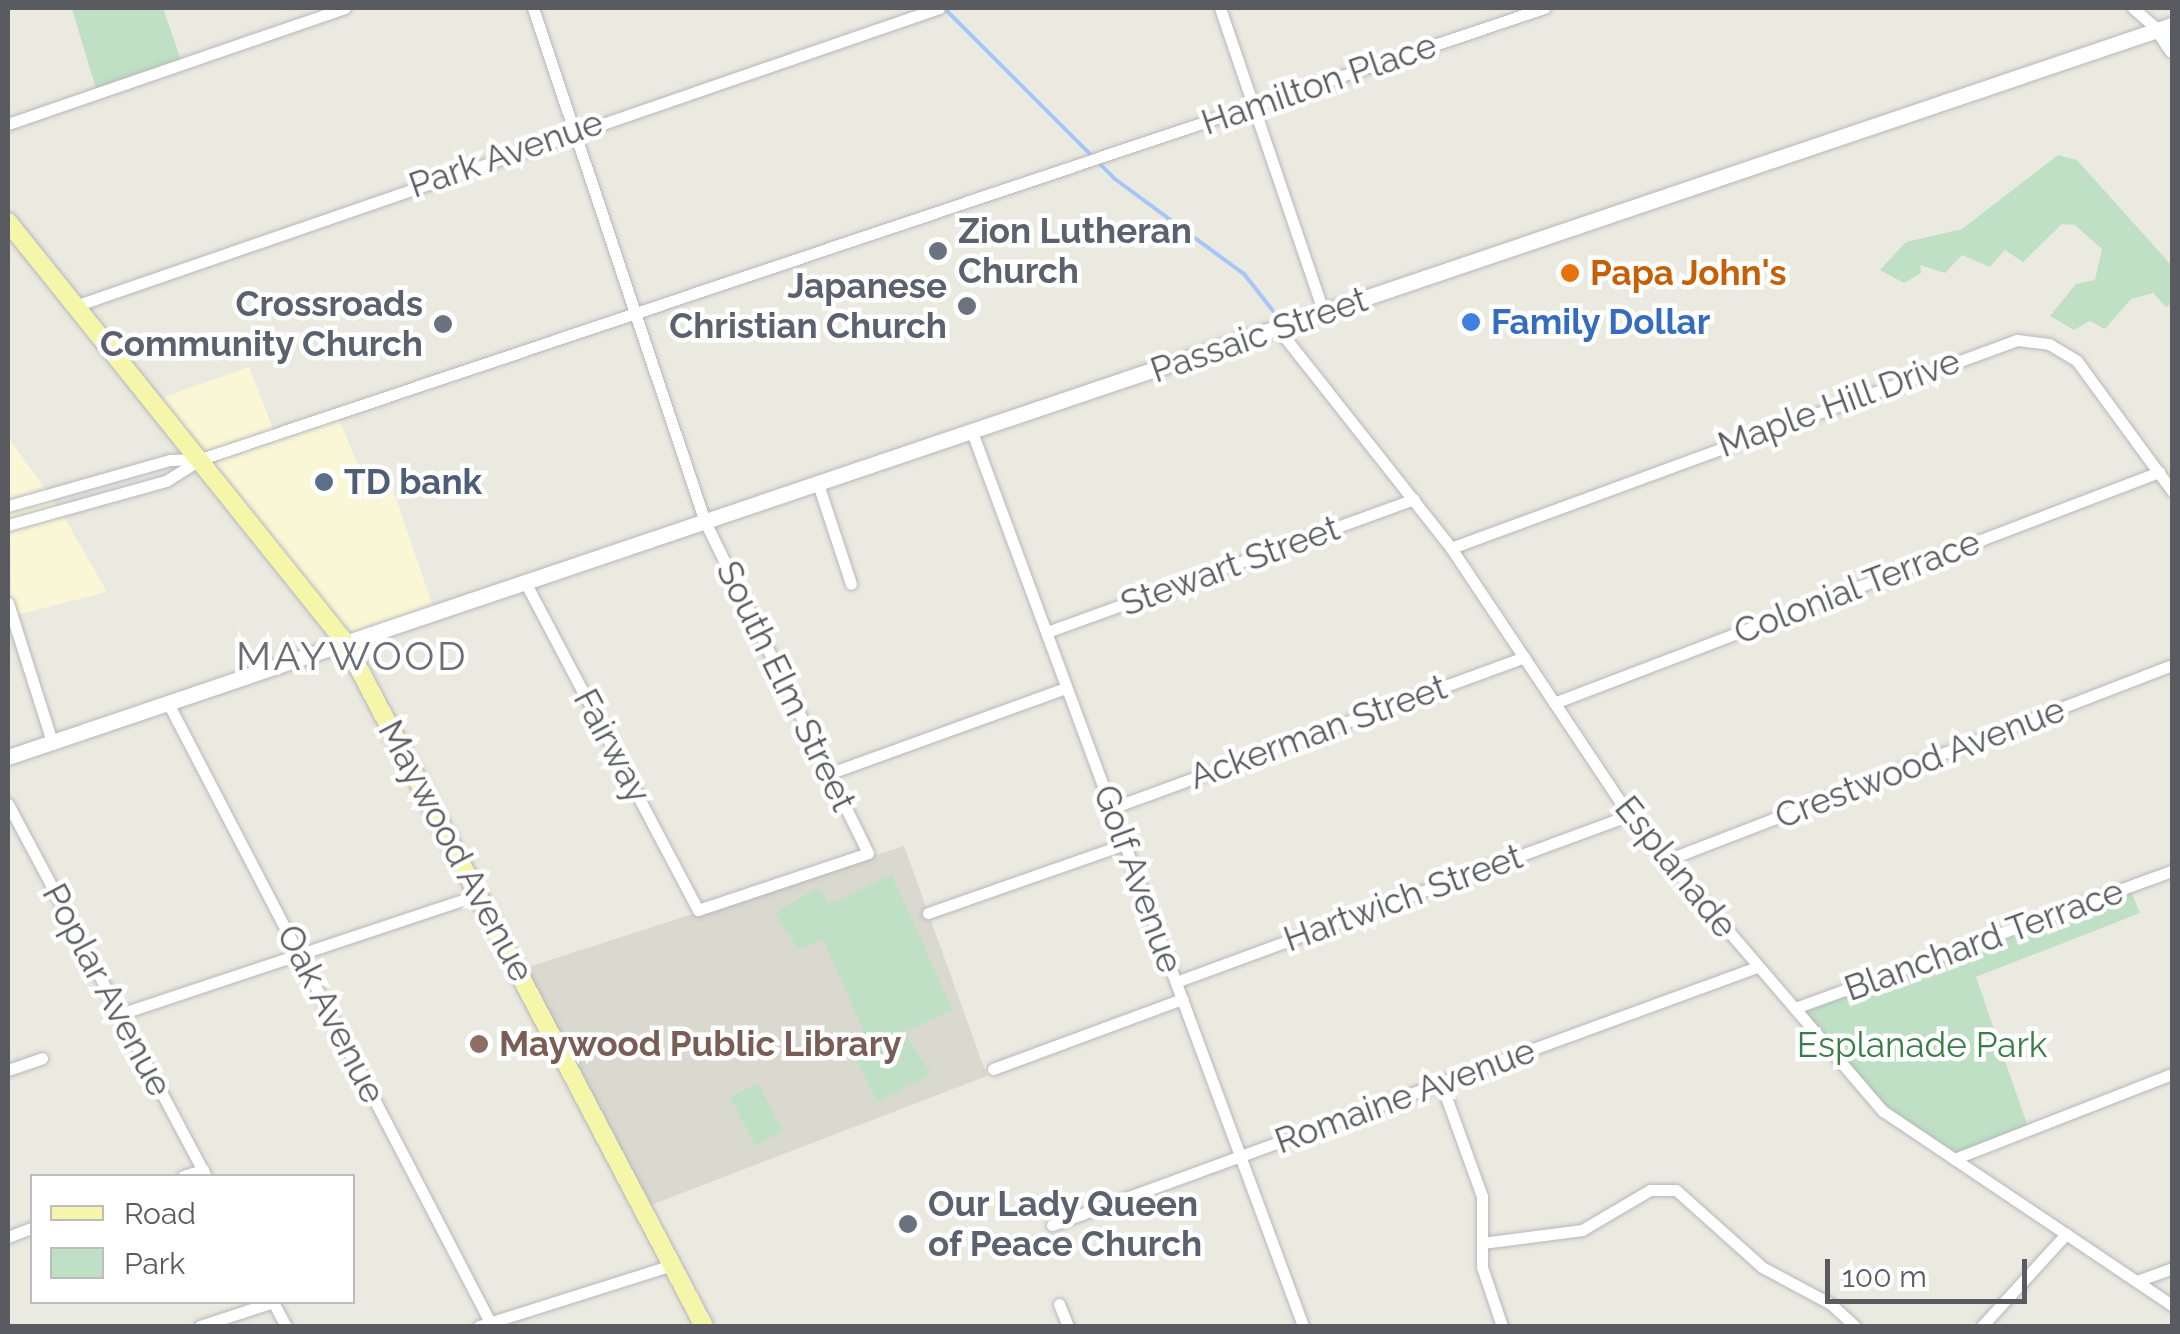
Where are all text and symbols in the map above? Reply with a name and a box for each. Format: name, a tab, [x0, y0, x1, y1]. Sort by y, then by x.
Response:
street label: Hamilton Place	[1196, 24, 1442, 144]
street label: Park Avenue	[403, 101, 609, 207]
place label: Zion Lutheran Church	[958, 210, 1192, 292]
marker: Zion Lutheran Church	[927, 240, 949, 262]
place label: Papa John's	[1590, 252, 1788, 294]
marker: Papa John's	[1559, 262, 1581, 284]
place label: Japanese Christian Church	[669, 265, 947, 347]
street label: Passaic Street	[1145, 278, 1373, 392]
place label: Crossroads Community Church	[99, 283, 423, 365]
marker: Japanese Christian Church	[956, 295, 978, 317]
place label: Family Dollar	[1491, 301, 1711, 343]
marker: Family Dollar	[1460, 311, 1482, 333]
marker: Crossroads Community Church	[432, 313, 454, 335]
street label: Maple Hill Drive	[1712, 340, 1966, 466]
place label: TD bank	[344, 461, 482, 503]
marker: TD bank	[313, 471, 335, 493]
street label: Stewart Street	[1115, 507, 1345, 625]
street label: Colonial Terrace	[1727, 520, 1987, 654]
street label: South Elm Street	[707, 554, 865, 818]
district label: MAYWOOD	[236, 632, 468, 680]
street label: Ackerman Street	[1184, 666, 1452, 798]
street label: Fairway	[565, 682, 659, 810]
street label: Crestwood Avenue	[1769, 688, 2071, 838]
street label: Maywood Avenue	[369, 713, 543, 989]
street label: Golf Avenue	[1084, 778, 1192, 980]
street label: Esplanade	[1606, 788, 1746, 946]
street label: Hartwich Street	[1278, 835, 1528, 961]
street label: Blanchard Terrace	[1838, 870, 2130, 1010]
street label: Poplar Avenue	[33, 876, 181, 1104]
street label: Oak Avenue	[268, 917, 394, 1111]
place label: Maywood Public Library	[499, 1023, 901, 1065]
park label: Esplanade Park	[1797, 1024, 2047, 1066]
street label: Romaine Avenue	[1269, 1029, 1541, 1163]
marker: Maywood Public Library	[468, 1033, 490, 1055]
legend	[30, 1174, 355, 1304]
place label: Our Lady Queen of Peace Church	[928, 1183, 1203, 1265]
text: Road	[124, 1196, 196, 1231]
marker: Our Lady Queen of Peace Church	[897, 1213, 919, 1235]
scale bar	[1830, 1239, 2032, 1301]
text: Park	[124, 1246, 185, 1281]
text: 100 m	[1842, 1259, 1927, 1294]

